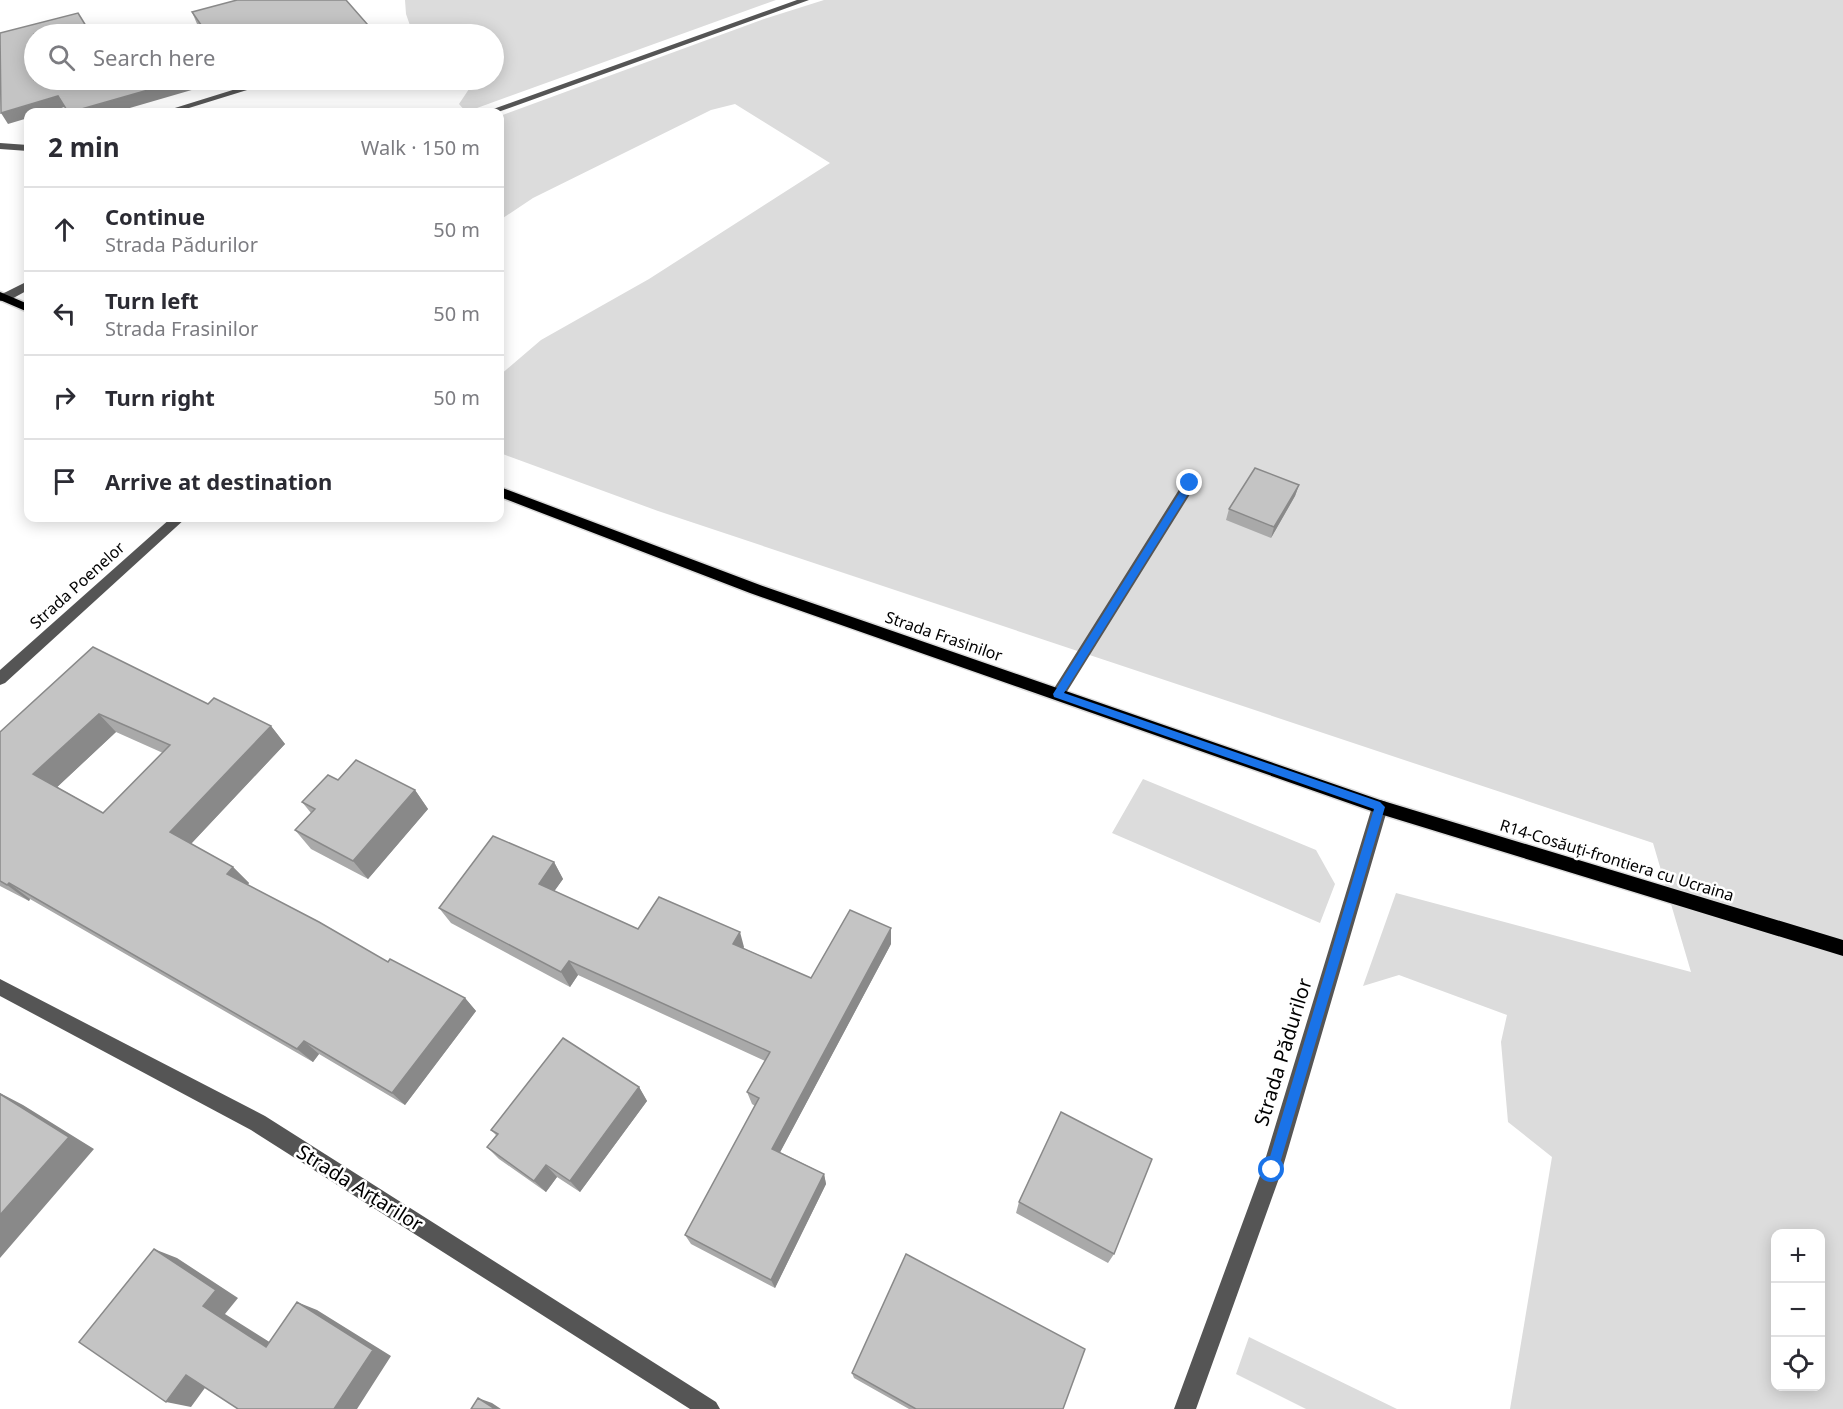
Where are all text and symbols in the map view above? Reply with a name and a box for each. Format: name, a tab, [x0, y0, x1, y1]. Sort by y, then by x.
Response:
search box	[24, 24, 504, 90]
icon: search	[45, 41, 78, 74]
text: Search here	[93, 42, 215, 72]
text: 2 min	[48, 129, 120, 165]
text: Walk · 150 m	[361, 134, 480, 161]
text: Continue	[105, 201, 205, 231]
icon: ahead	[48, 213, 81, 246]
text: 50 m	[433, 216, 480, 243]
text: Strada Pădurilor	[105, 231, 258, 258]
text: Turn left	[105, 285, 199, 315]
icon: left	[48, 297, 81, 330]
text: 50 m	[433, 300, 480, 327]
text: Strada Frasinilor	[105, 315, 258, 342]
icon: right	[48, 381, 81, 414]
text: Turn right	[105, 382, 215, 412]
text: 50 m	[433, 384, 480, 411]
icon: arrive	[48, 465, 81, 498]
text: Arrive at destination	[105, 466, 332, 496]
route end	[1176, 469, 1202, 495]
street label: Strada Poenelor	[25, 536, 129, 633]
street label: Strada Frasinilor	[882, 606, 1006, 666]
street label: R14-Cosăuți-frontiera cu Ucraina	[1497, 814, 1737, 906]
street label: Strada Pădurilor	[1247, 975, 1318, 1129]
street label: Strada Arțarilor	[292, 1138, 429, 1237]
route start	[1258, 1156, 1284, 1182]
map controls	[1771, 1229, 1825, 1391]
button: +	[1771, 1229, 1825, 1283]
button: −	[1771, 1283, 1825, 1337]
button: locate	[1771, 1337, 1825, 1391]

